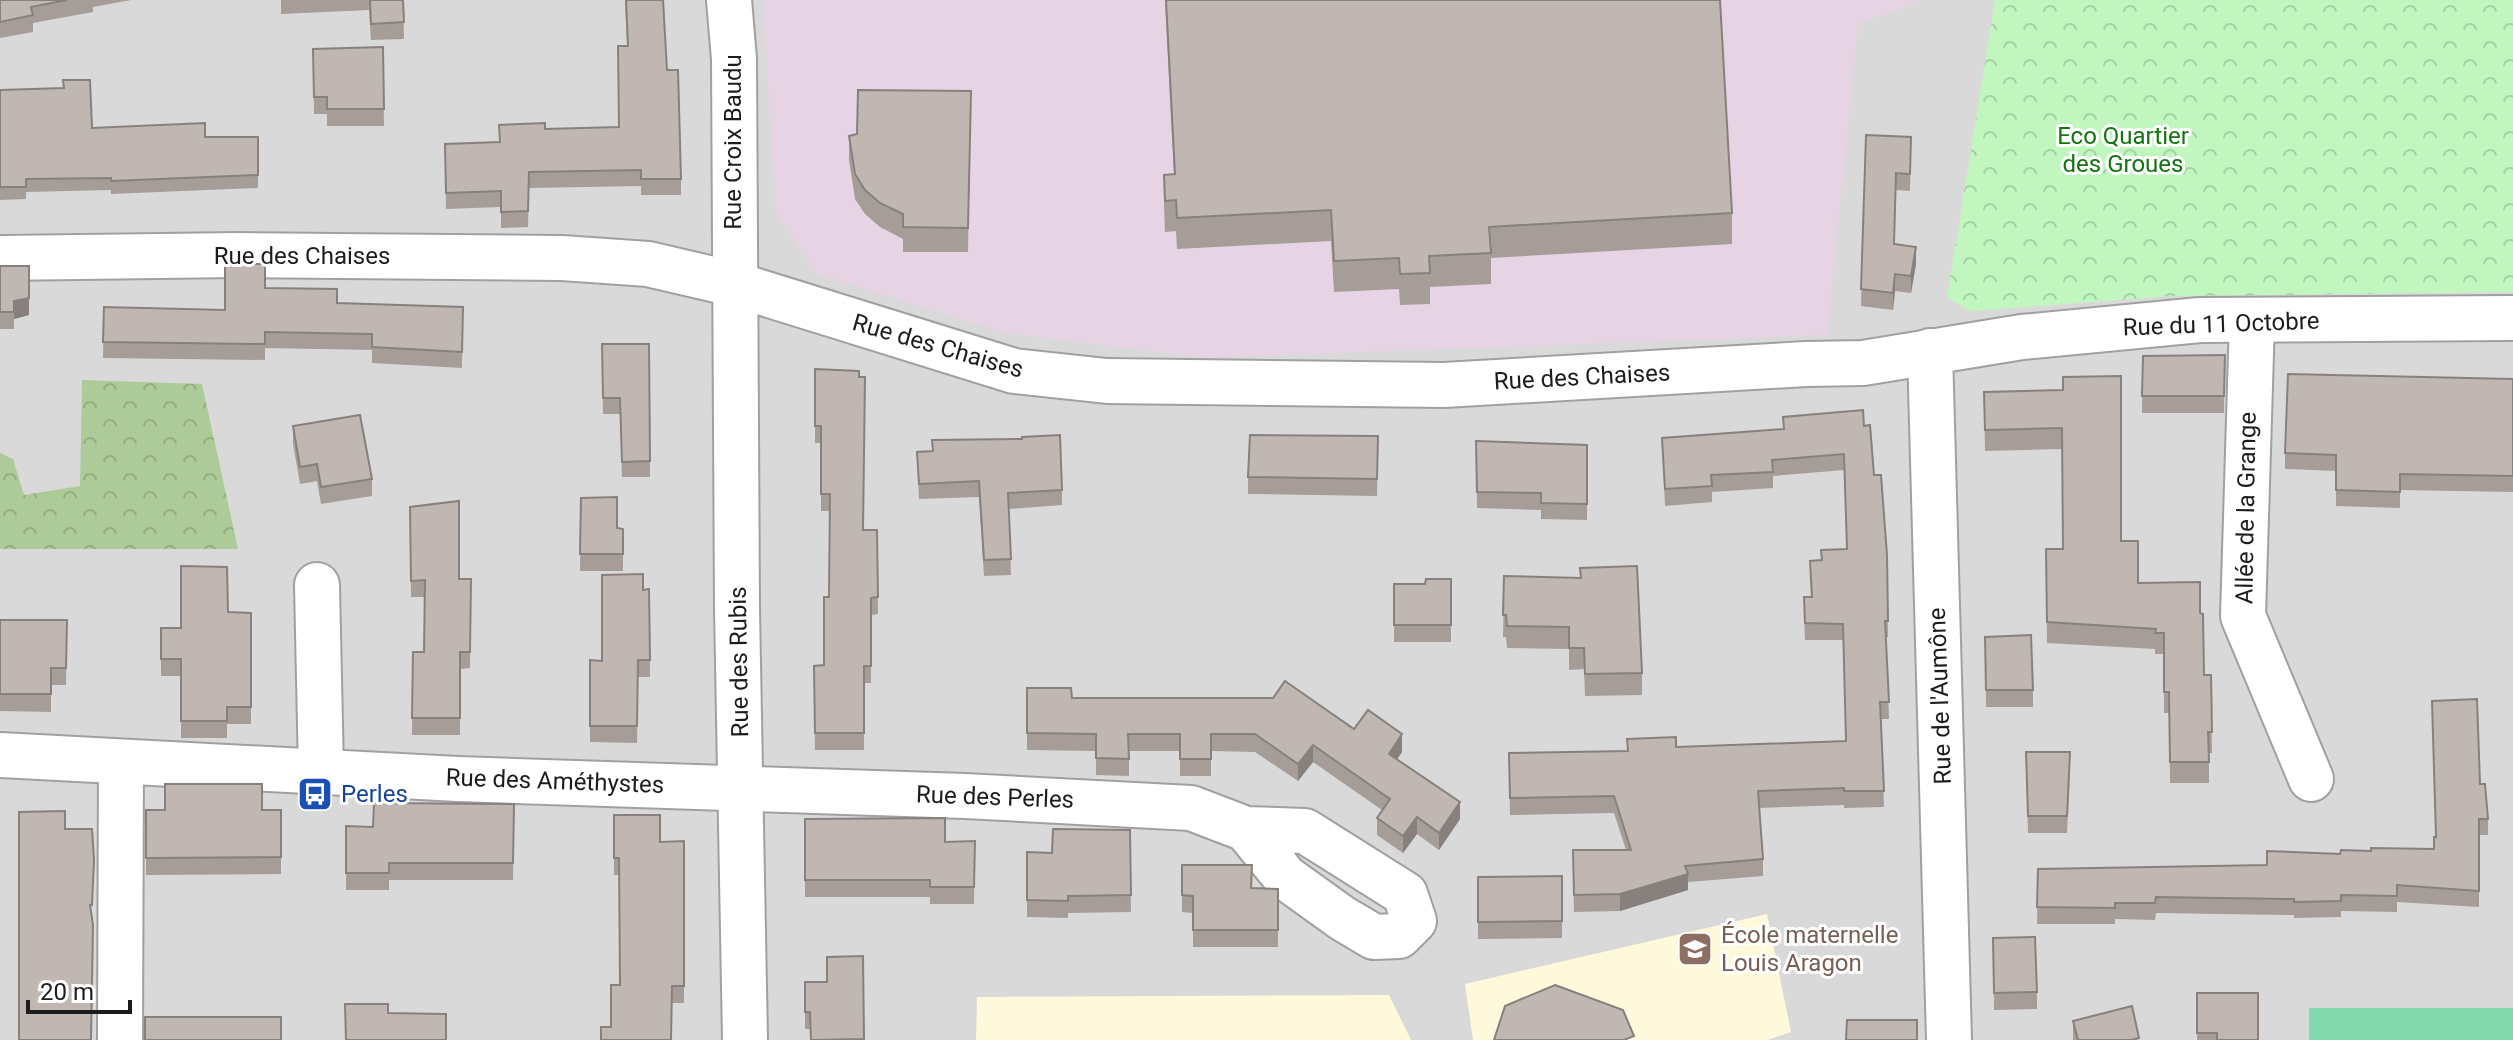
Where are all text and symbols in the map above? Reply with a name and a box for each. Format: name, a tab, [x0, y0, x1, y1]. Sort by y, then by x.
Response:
street label: Rue Croix Baudu	[719, 54, 747, 230]
park label: Eco Quartier des Groues	[2057, 122, 2189, 178]
street label: Rue des Chaises	[214, 242, 390, 270]
street label: Rue du 11 Octobre	[2122, 307, 2320, 341]
street label: Rue des Chaises	[849, 308, 1027, 384]
street label: Rue des Chaises	[1493, 358, 1671, 396]
street label: Allée de la Grange	[2230, 412, 2262, 604]
street label: Rue des Rubis	[724, 586, 754, 738]
street label: Rue de l'Aumône	[1923, 607, 1957, 785]
street label: Rue des Améthystes	[445, 763, 665, 799]
bus stop icon: Perles	[296, 775, 334, 813]
place label: Perles	[341, 780, 408, 808]
street label: Rue des Perles	[916, 780, 1074, 814]
place label: École maternelle Louis Aragon	[1721, 921, 1898, 977]
school or university icon: École maternelle Louis Aragon	[1676, 930, 1714, 968]
scale bar	[28, 964, 130, 1014]
text: 20 m	[40, 978, 94, 1006]

